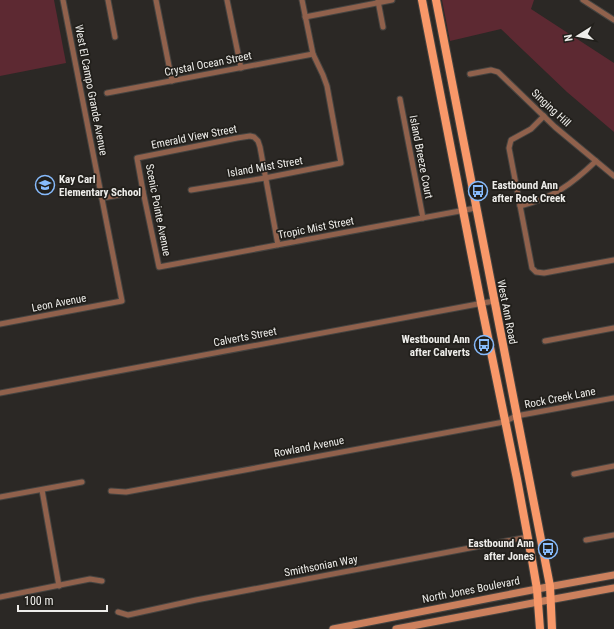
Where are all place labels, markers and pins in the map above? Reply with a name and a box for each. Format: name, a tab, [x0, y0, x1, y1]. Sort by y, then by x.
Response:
place label: Kay Carl Elementary School	[59, 173, 141, 199]
school or university icon: Kay Carl Elementary School	[34, 174, 56, 196]
place label: Eastbound Ann after Rock Creek	[492, 179, 566, 205]
bus stop icon: Eastbound Ann after Rock Creek	[467, 180, 489, 202]
place label: Westbound Ann after Calverts	[401, 333, 470, 359]
bus stop icon: Westbound Ann after Calverts	[473, 334, 495, 356]
place label: Eastbound Ann after Jones	[468, 537, 534, 563]
bus stop icon: Eastbound Ann after Jones	[537, 538, 559, 560]

